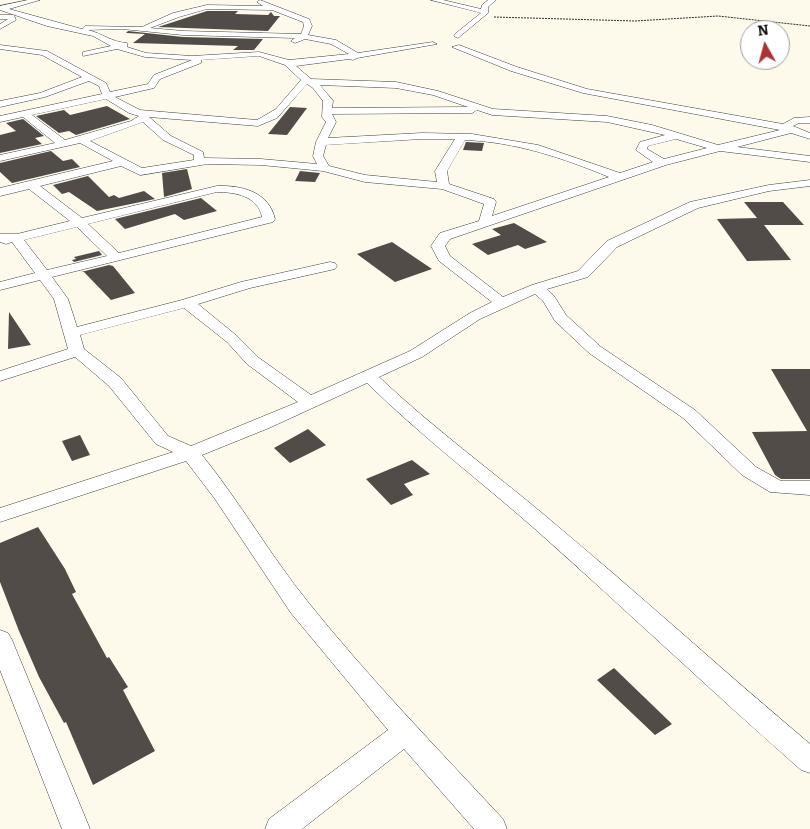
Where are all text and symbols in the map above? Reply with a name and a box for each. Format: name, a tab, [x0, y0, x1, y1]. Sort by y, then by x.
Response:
north arrow	[740, 20, 790, 70]
text: N	[757, 22, 770, 40]

